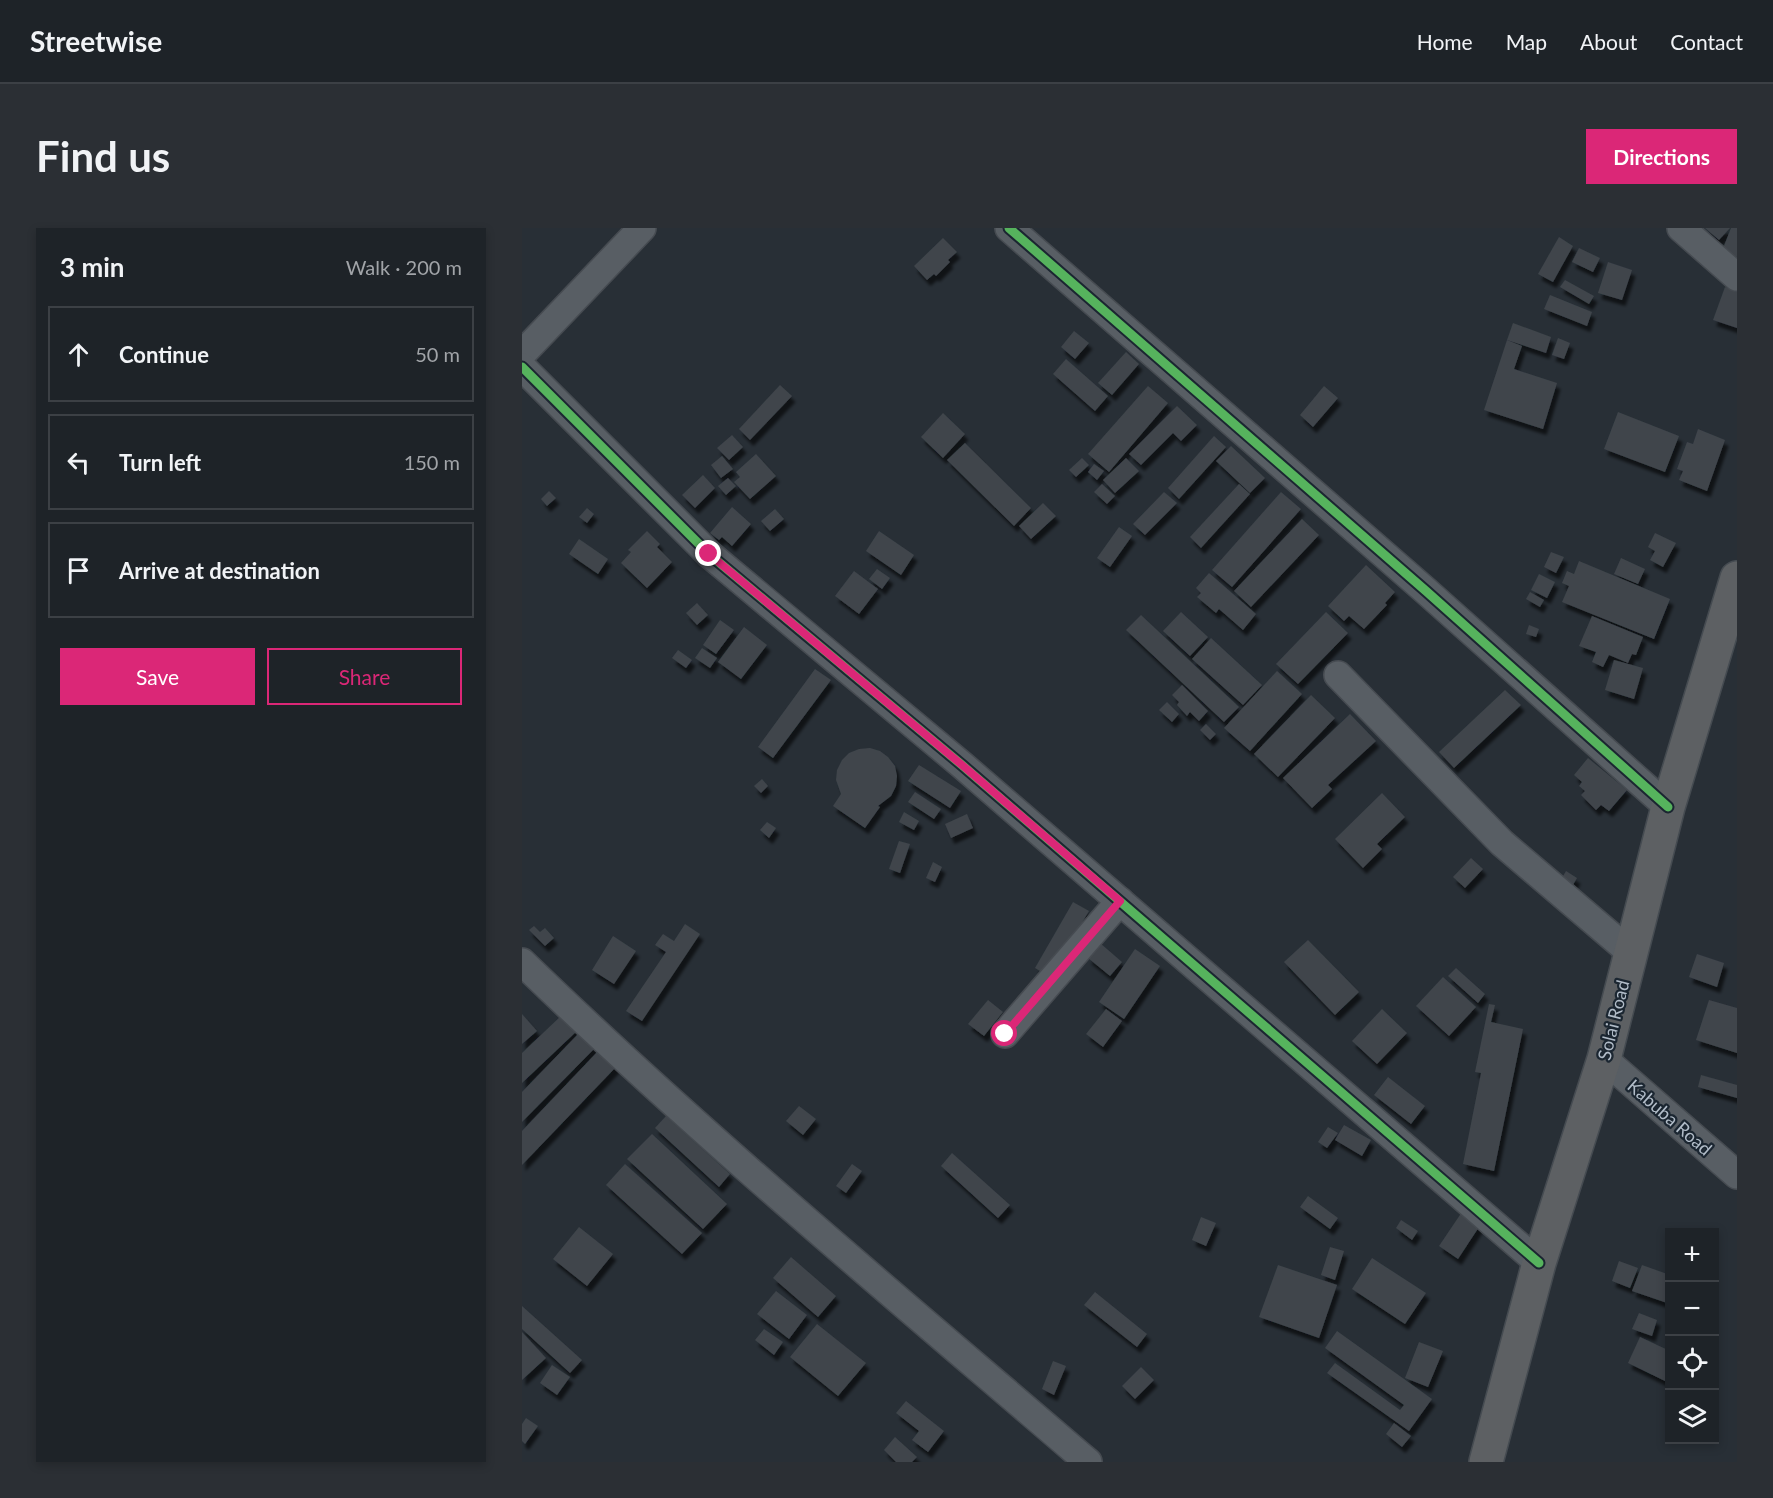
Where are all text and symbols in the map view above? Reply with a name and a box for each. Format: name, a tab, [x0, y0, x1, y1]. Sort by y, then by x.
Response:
text: Streetwise	[30, 24, 162, 58]
text: Home	[1417, 29, 1473, 54]
text: Map	[1506, 29, 1547, 54]
text: About	[1580, 29, 1637, 54]
text: Contact	[1670, 29, 1743, 54]
button: Directions	[1586, 129, 1737, 184]
text: Find us	[36, 131, 170, 181]
text: 3 min	[60, 251, 124, 283]
text: Walk · 200 m	[346, 255, 462, 279]
icon: ahead	[62, 338, 95, 371]
text: Continue	[119, 341, 209, 368]
text: 50 m	[415, 342, 460, 366]
icon: left	[62, 446, 95, 479]
text: Turn left	[119, 449, 201, 476]
text: 150 m	[404, 450, 460, 474]
route end	[695, 540, 721, 566]
icon: arrive	[62, 554, 95, 587]
text: Arrive at destination	[119, 557, 320, 584]
button: Save	[60, 648, 255, 705]
button: Share	[267, 648, 462, 705]
street label: Solai Road	[1592, 978, 1634, 1062]
route start	[991, 1020, 1017, 1046]
street label: Kabuba Road	[1623, 1074, 1717, 1160]
map controls	[1665, 1228, 1719, 1444]
button: +	[1665, 1228, 1719, 1282]
button: −	[1665, 1282, 1719, 1336]
button: locate	[1665, 1336, 1719, 1390]
button: layers	[1665, 1390, 1719, 1444]

